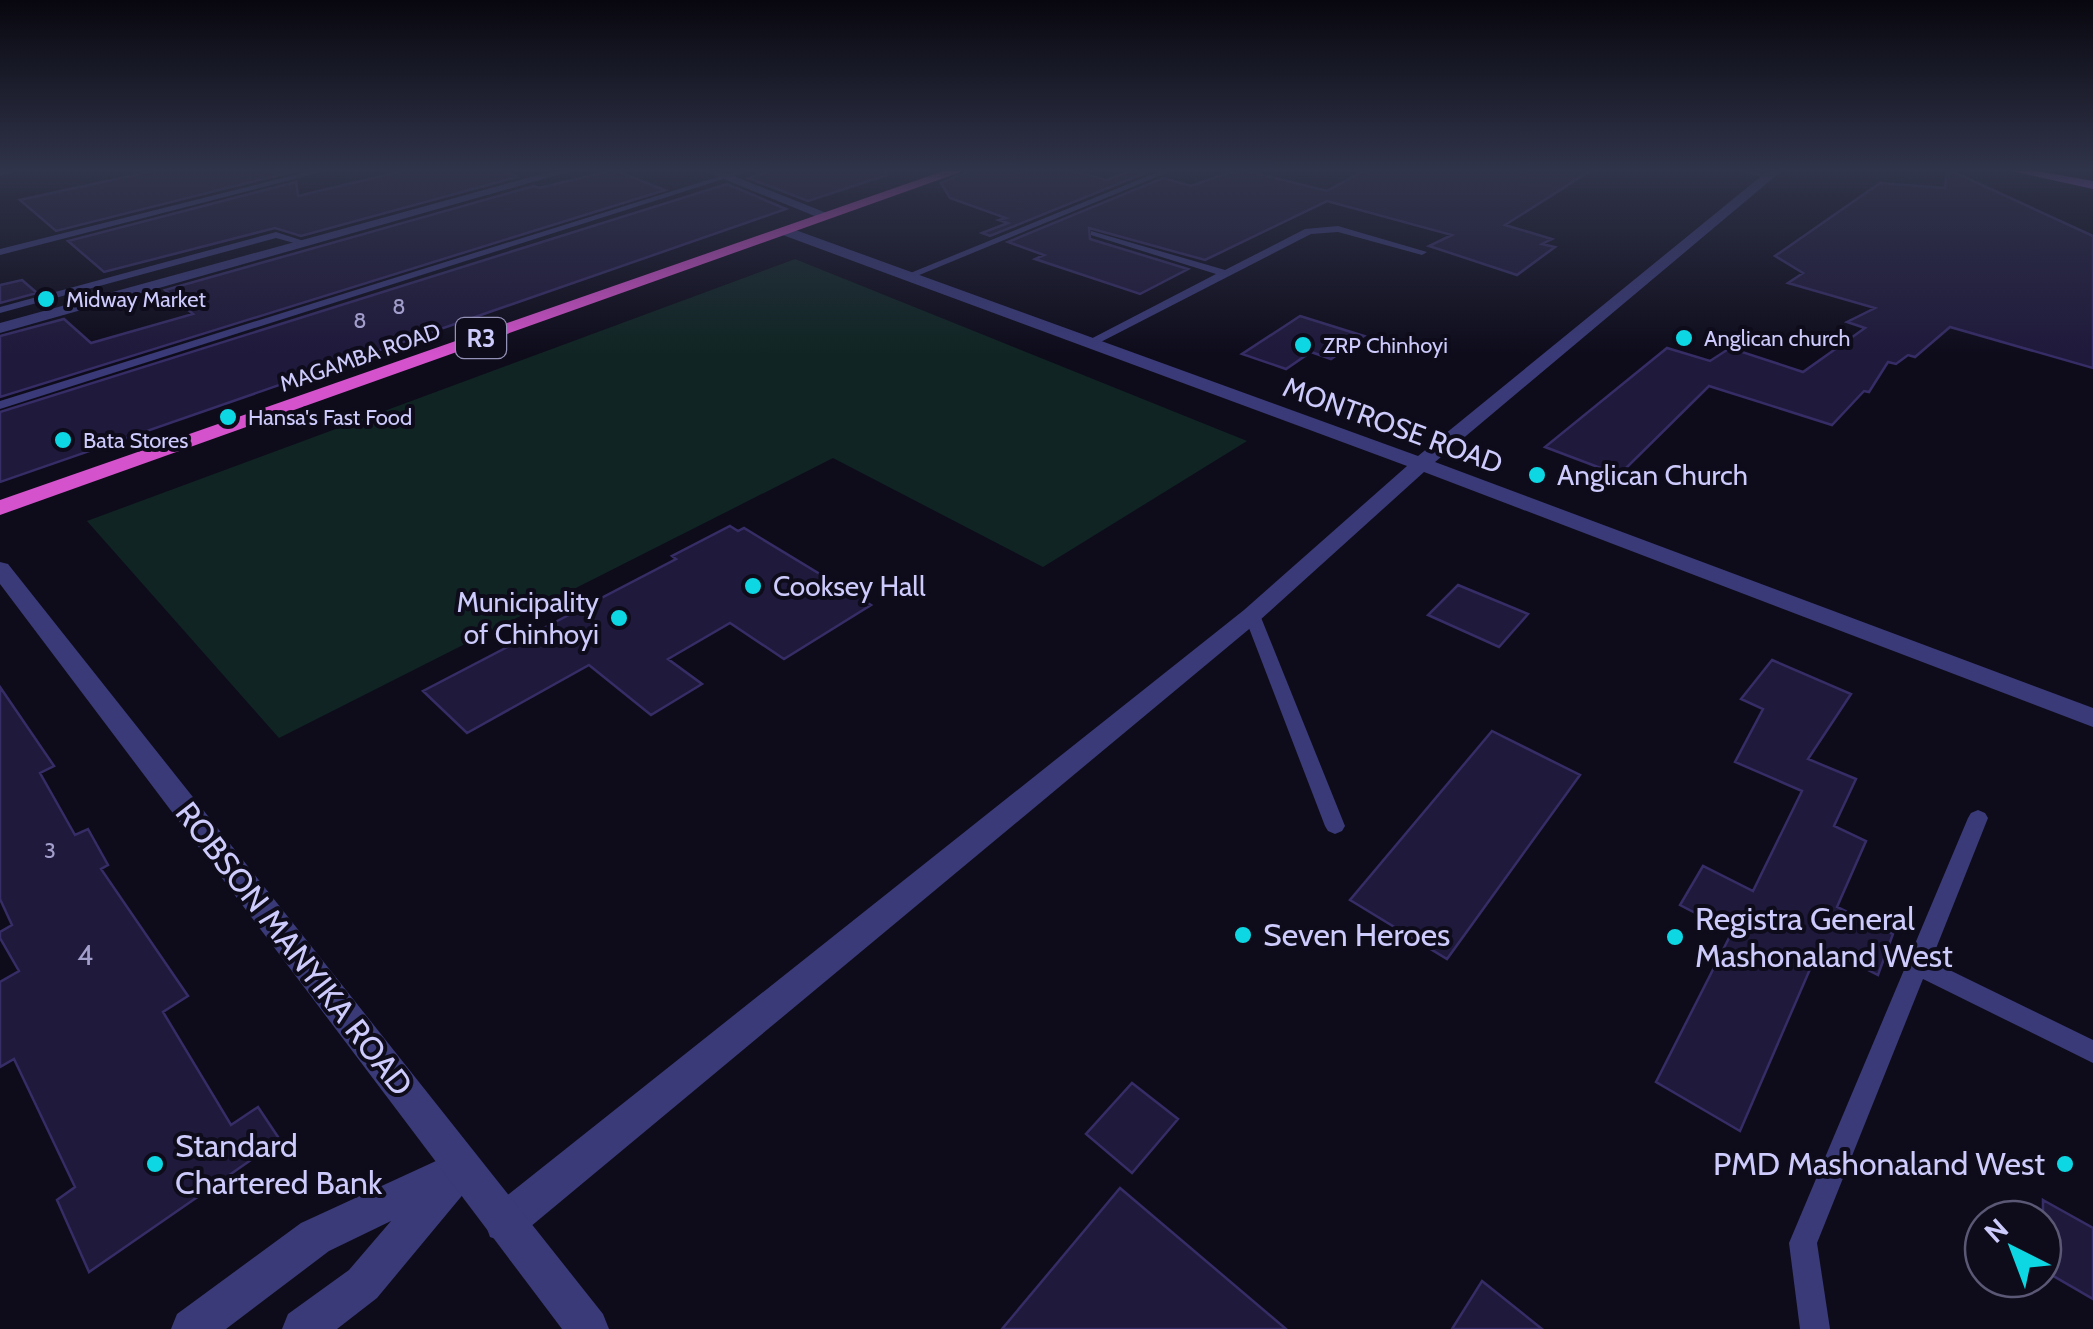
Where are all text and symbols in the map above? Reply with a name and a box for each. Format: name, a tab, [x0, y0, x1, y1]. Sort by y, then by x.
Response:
place label: Midway Market	[66, 286, 206, 313]
marker: Midway Market	[35, 288, 57, 310]
house number: 8	[392, 293, 406, 320]
house number: 8	[353, 307, 367, 334]
street label: MAGAMBA ROAD	[276, 317, 444, 398]
road number: R3	[456, 318, 506, 358]
place label: Anglican church	[1704, 325, 1850, 352]
marker: Anglican church	[1673, 327, 1695, 349]
place label: ZRP Chinhoyi	[1323, 332, 1448, 359]
marker: ZRP Chinhoyi	[1292, 334, 1314, 356]
street label: MONTROSE ROAD	[1279, 369, 1507, 481]
place label: Hansa's Fast Food	[248, 404, 412, 431]
marker: Hansa's Fast Food	[217, 406, 239, 428]
place label: Bata Stores	[83, 427, 188, 454]
marker: Bata Stores	[52, 429, 74, 451]
place label: Anglican Church	[1557, 458, 1748, 492]
marker: Anglican Church	[1526, 464, 1548, 486]
place label: Cooksey Hall	[773, 569, 926, 603]
marker: Cooksey Hall	[742, 575, 764, 597]
place label: Municipality of Chinhoyi	[457, 585, 599, 651]
marker: Municipality of Chinhoyi	[608, 607, 630, 629]
street label: ROBSON MANYIKA ROAD	[168, 794, 421, 1103]
house number: 3	[44, 837, 56, 864]
place label: Registra General Mashonaland West	[1695, 899, 1953, 975]
place label: Seven Heroes	[1263, 915, 1450, 954]
marker: Seven Heroes	[1232, 924, 1254, 946]
marker: Registra General Mashonaland West	[1664, 926, 1686, 948]
house number: 4	[77, 938, 93, 972]
place label: Standard Chartered Bank	[175, 1126, 383, 1202]
place label: PMD Mashonaland West	[1713, 1144, 2045, 1183]
marker: Standard Chartered Bank	[144, 1153, 166, 1175]
marker: PMD Mashonaland West	[2054, 1153, 2076, 1175]
north arrow	[1963, 1199, 2063, 1299]
text: N	[1978, 1211, 2015, 1250]

